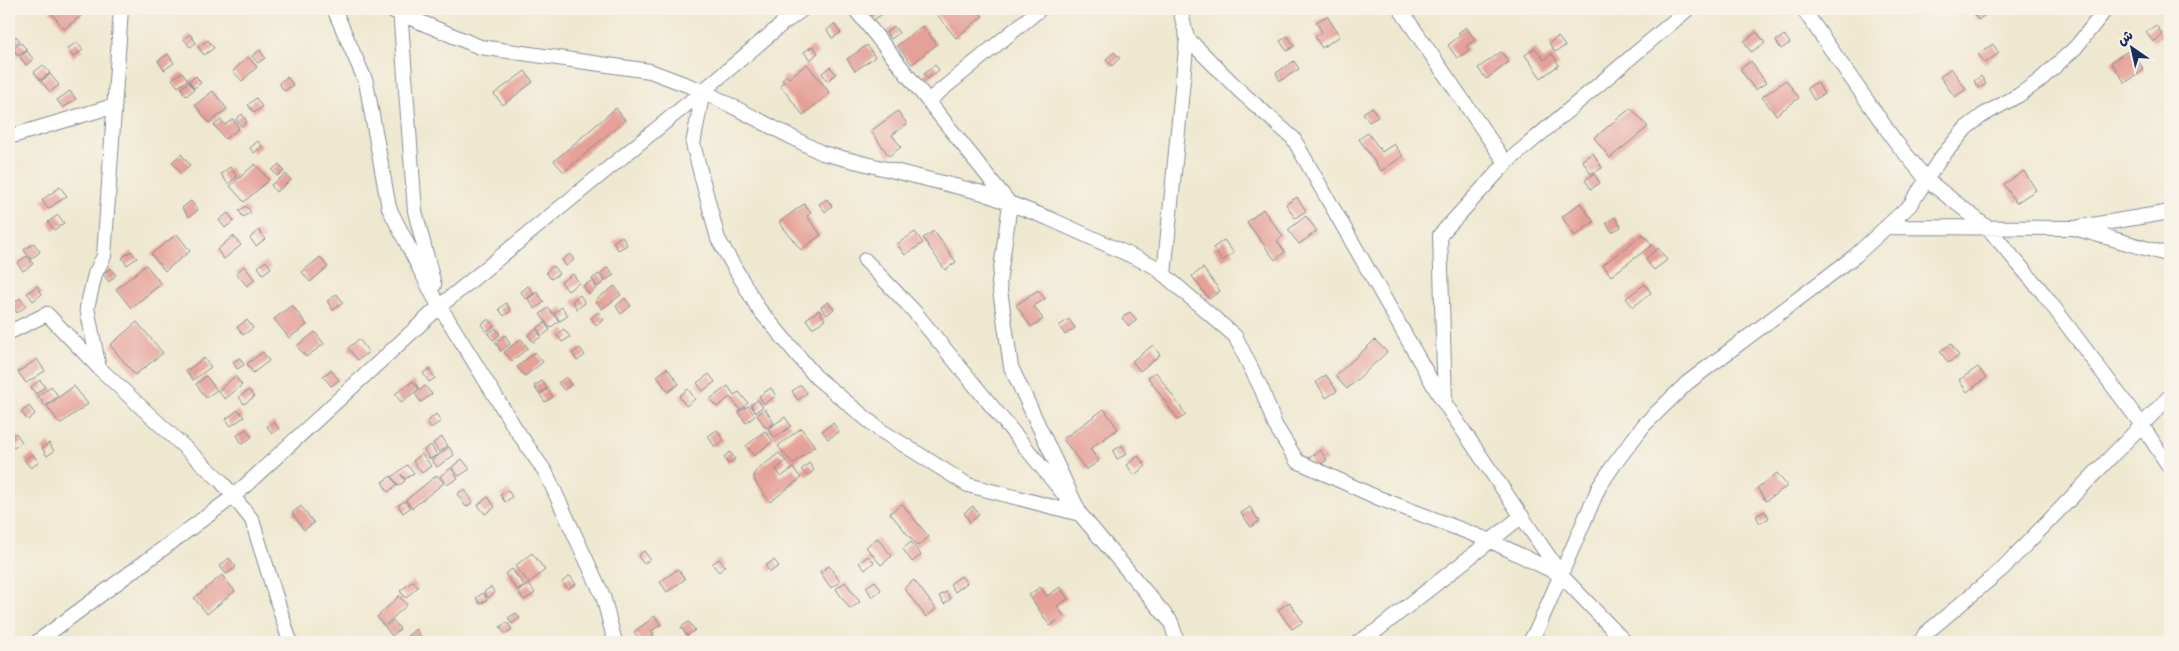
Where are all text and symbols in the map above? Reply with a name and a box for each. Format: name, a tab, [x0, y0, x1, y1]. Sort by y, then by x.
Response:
north arrow	[2106, 22, 2156, 72]
text: ش	[2115, 28, 2137, 51]

